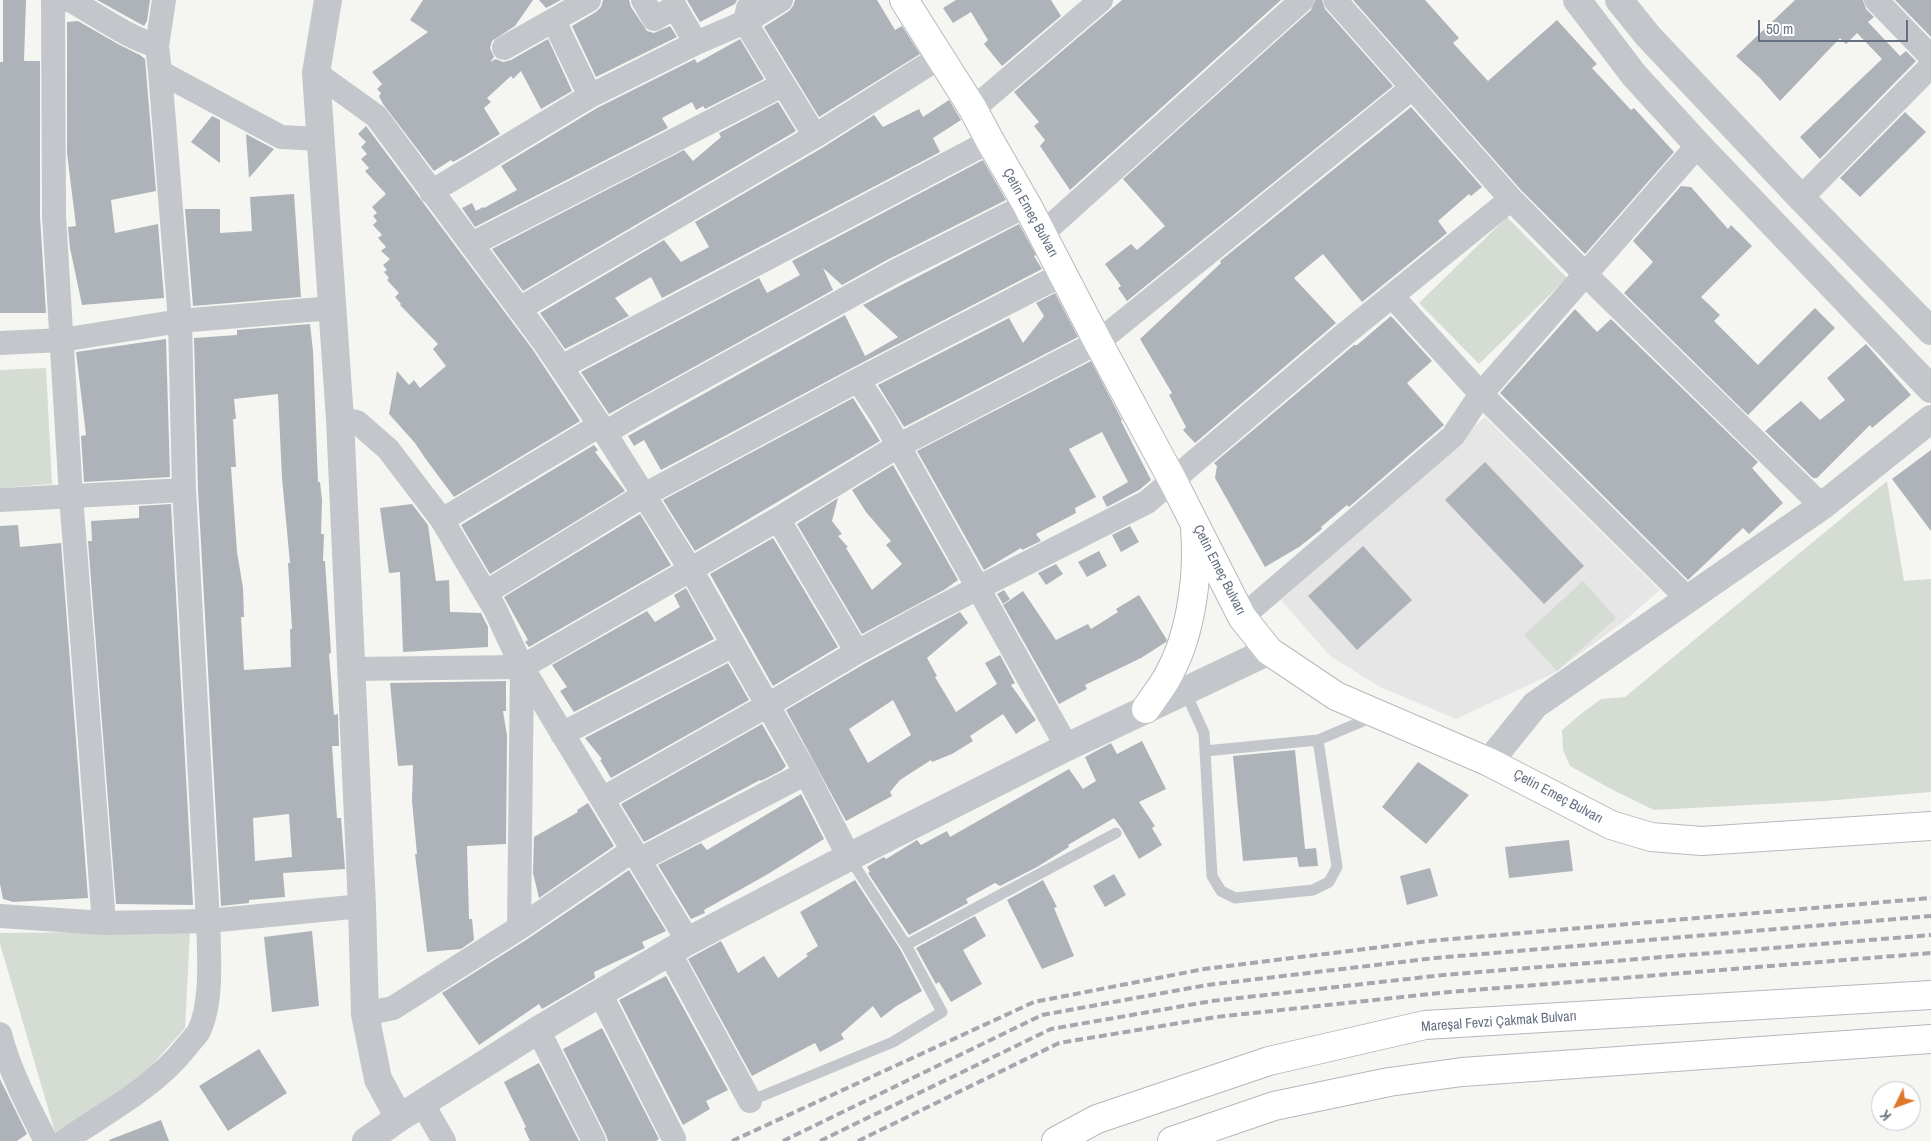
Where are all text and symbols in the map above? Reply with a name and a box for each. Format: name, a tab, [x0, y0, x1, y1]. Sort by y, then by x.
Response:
scale bar	[1761, 10, 1911, 42]
text: 50 m	[1766, 18, 1793, 39]
street label: Çetin Emeç Bulvarı	[999, 166, 1061, 260]
street label: Çetin Emeç Bulvarı	[1189, 522, 1249, 618]
street label: Çetin Emeç Bulvarı	[1510, 766, 1606, 828]
street label: Mareşal Fevzi Çakmak Bulvarı	[1421, 1008, 1577, 1036]
north arrow	[1871, 1081, 1921, 1131]
text: K	[1876, 1106, 1895, 1124]

